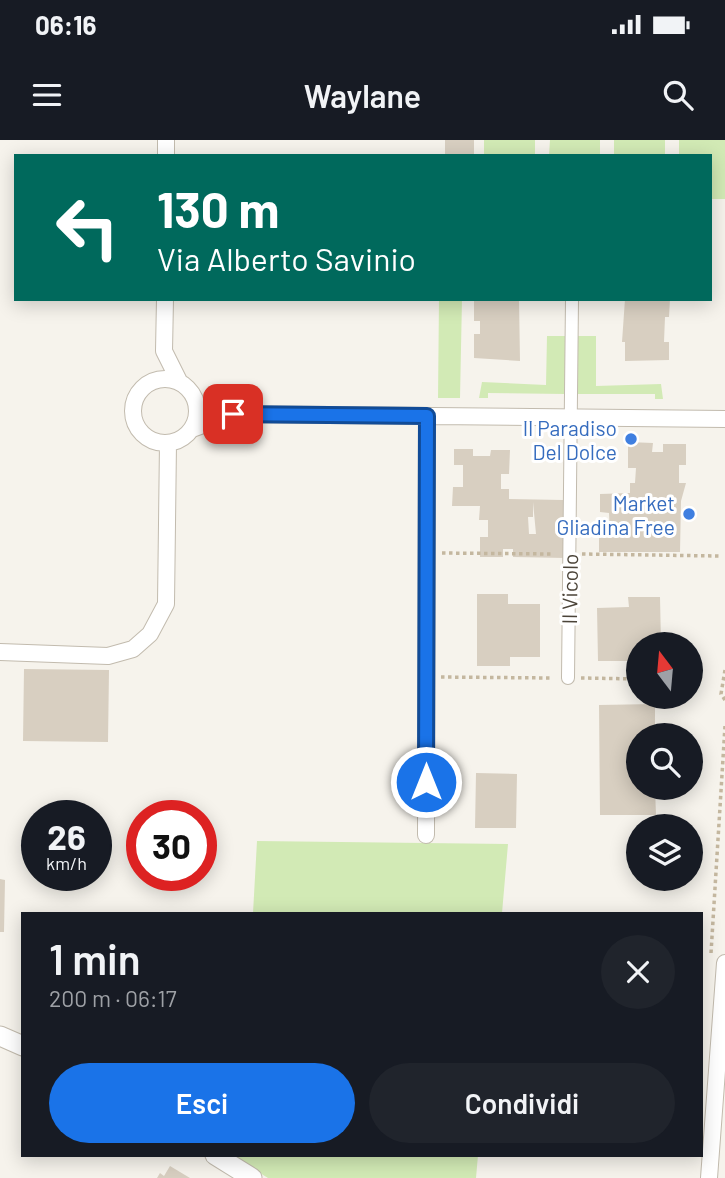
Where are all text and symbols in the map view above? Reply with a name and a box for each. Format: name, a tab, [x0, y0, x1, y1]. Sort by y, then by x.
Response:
text: 06:16	[35, 9, 96, 40]
icon: menu	[28, 76, 66, 114]
text: Waylane	[304, 76, 421, 114]
icon: search	[659, 76, 697, 114]
text: 130 m	[157, 179, 279, 238]
icon: left	[42, 182, 133, 273]
text: Via Alberto Savinio	[157, 239, 416, 277]
pin	[203, 384, 263, 444]
icon: arrive	[214, 395, 252, 433]
place label: Il Paradiso Del Dolce	[523, 415, 617, 464]
marker: Il Paradiso Del Dolce	[623, 431, 639, 447]
place label: Market Gliadina Free	[557, 490, 675, 539]
marker: Market Gliadina Free	[681, 506, 697, 522]
street label: Il Vicolo	[556, 553, 582, 625]
north arrow	[626, 632, 704, 709]
map controls	[626, 632, 703, 891]
button: search	[626, 723, 703, 800]
position arrow	[389, 745, 463, 819]
speed limit sign: 30	[126, 800, 217, 891]
button: layers	[626, 814, 703, 891]
text: 26	[47, 815, 86, 857]
text: km/h	[46, 852, 87, 874]
text: 1 min	[49, 933, 141, 983]
button: close	[601, 935, 675, 1009]
text: 200 m · 06:17	[49, 984, 177, 1012]
button: Esci	[49, 1063, 355, 1143]
button: Condividi	[369, 1063, 675, 1143]

